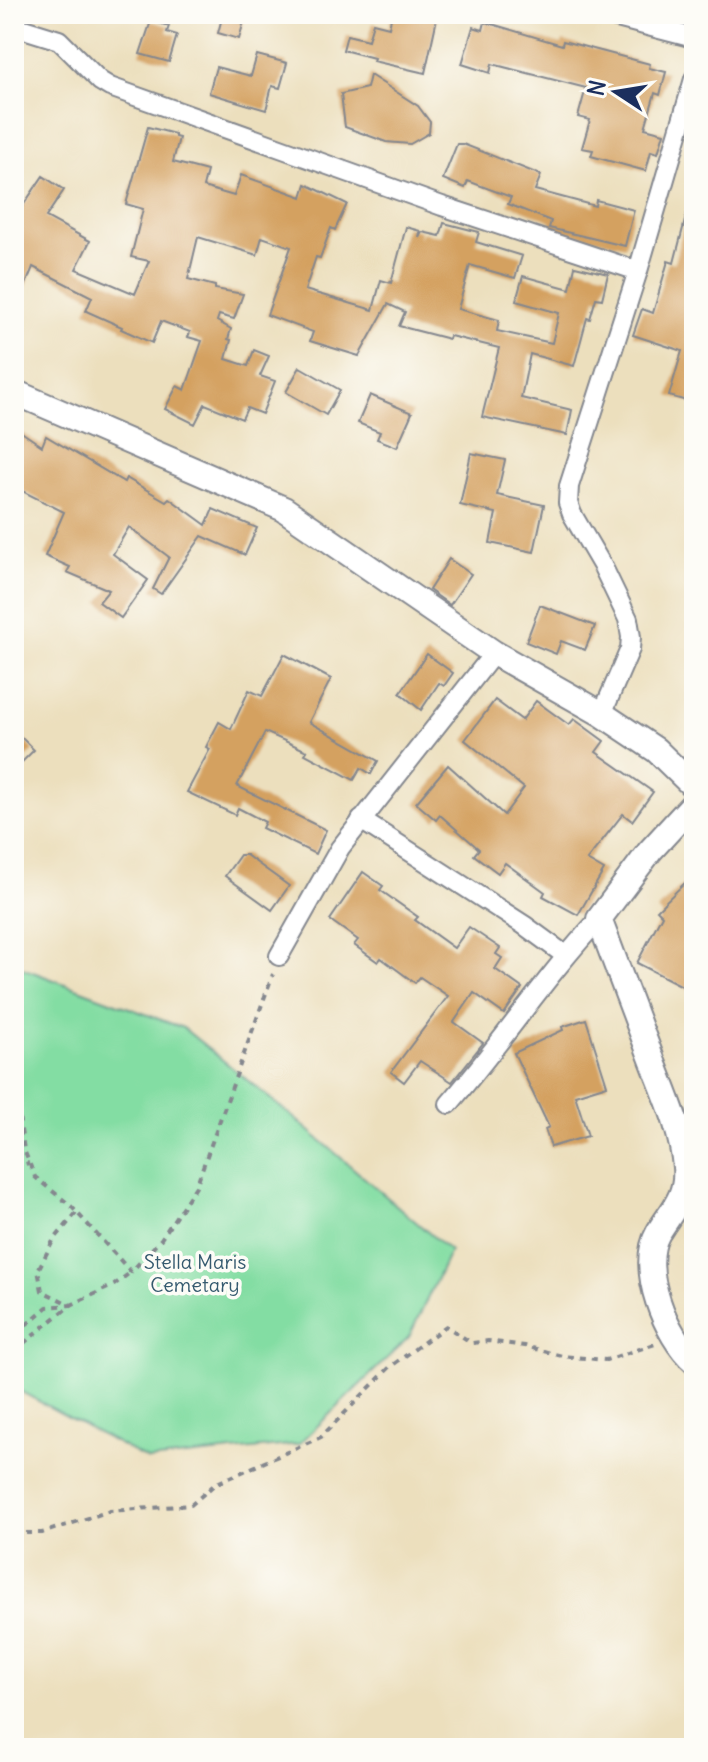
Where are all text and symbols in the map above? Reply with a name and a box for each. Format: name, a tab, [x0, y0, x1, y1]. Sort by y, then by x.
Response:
north arrow	[576, 52, 656, 132]
text: N	[581, 77, 612, 98]
park label: Stella Maris Cemetary	[144, 1249, 246, 1297]

